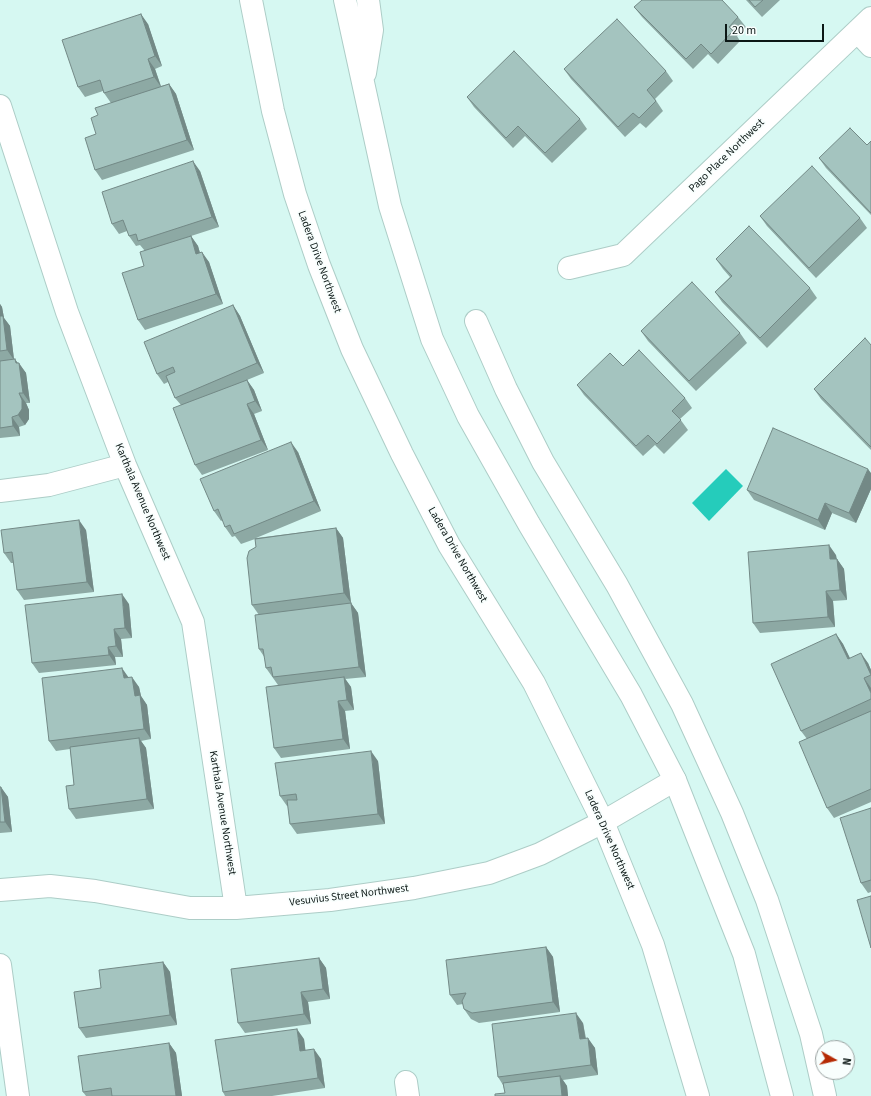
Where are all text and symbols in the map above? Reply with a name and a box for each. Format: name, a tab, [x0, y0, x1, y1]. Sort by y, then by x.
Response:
scale bar	[727, 16, 826, 42]
text: 20 m	[732, 22, 756, 39]
street label: Pago Place Northwest	[686, 117, 768, 195]
street label: Ladera Drive Northwest	[294, 209, 344, 315]
street label: Karthala Avenue Northwest	[111, 442, 173, 562]
street label: Ladera Drive Northwest	[424, 505, 490, 605]
street label: Karthala Avenue Northwest	[206, 750, 238, 876]
street label: Ladera Drive Northwest	[581, 788, 637, 892]
street label: Vesuvius Street Northwest	[289, 882, 409, 910]
north arrow	[815, 1040, 855, 1080]
text: N	[838, 1057, 854, 1066]

